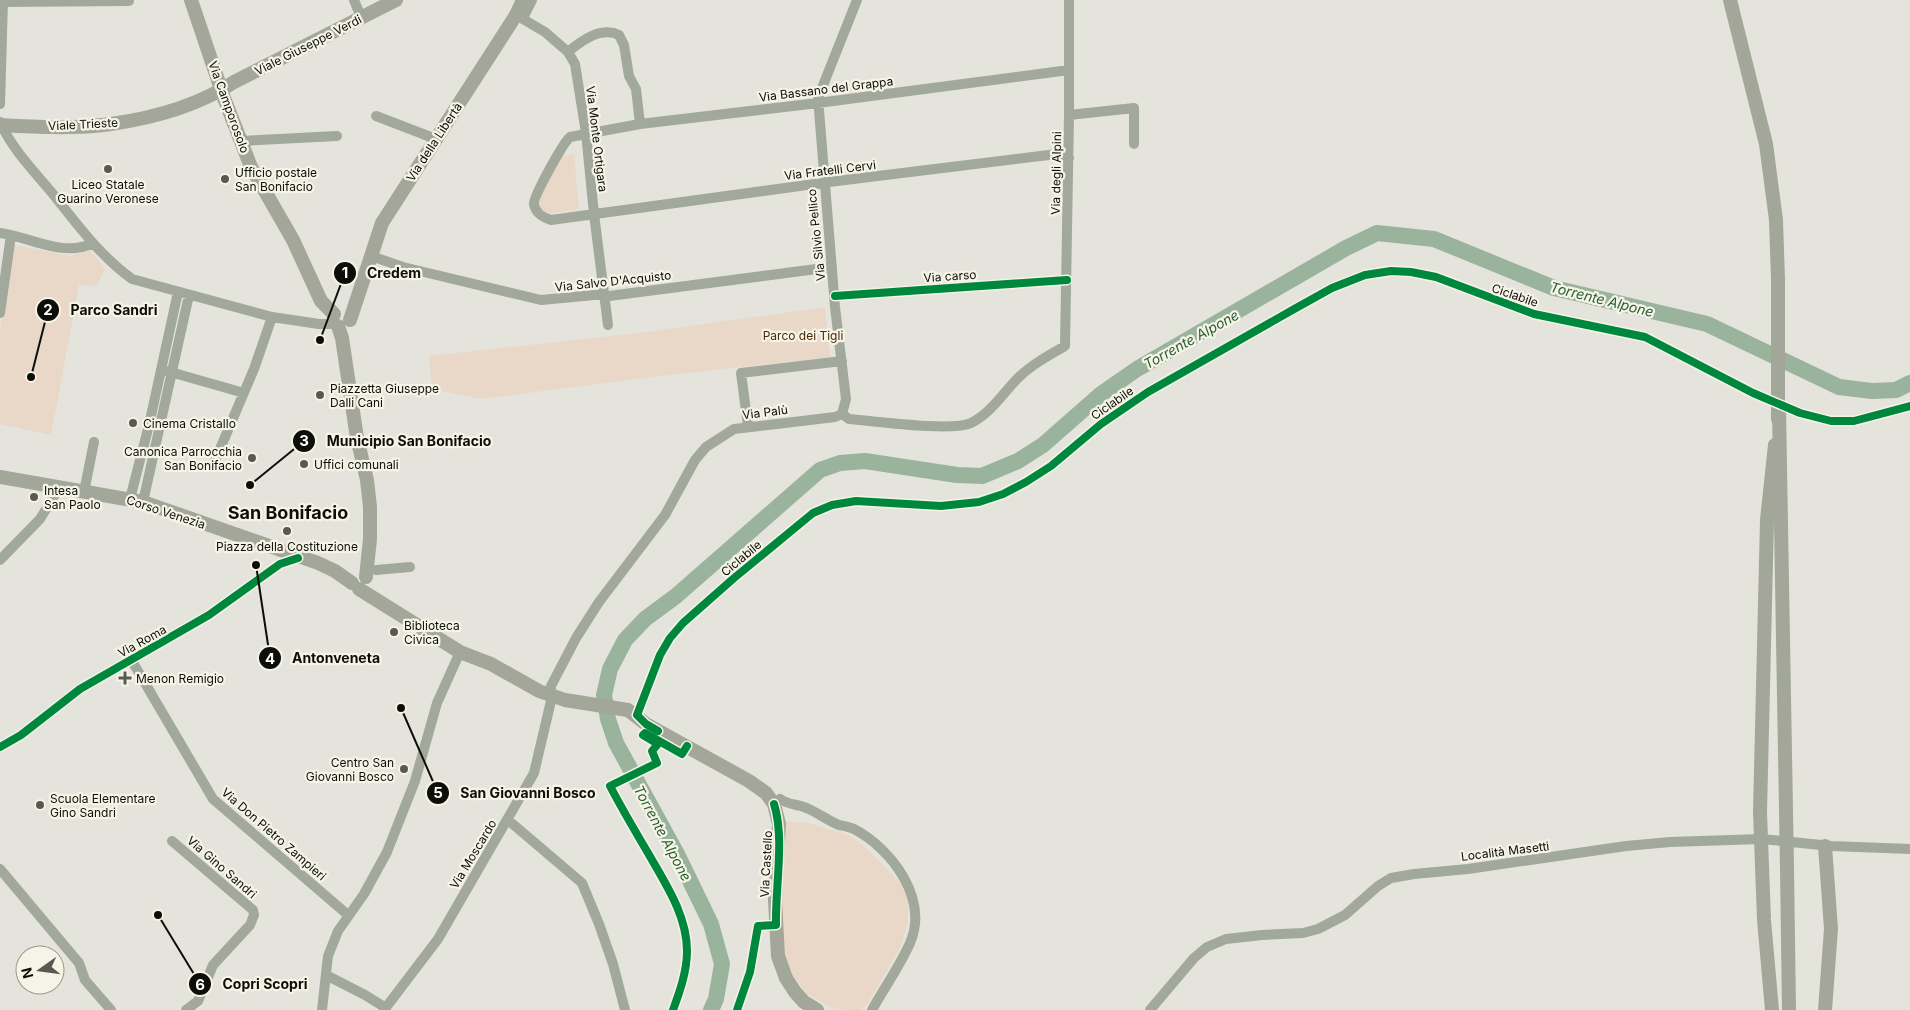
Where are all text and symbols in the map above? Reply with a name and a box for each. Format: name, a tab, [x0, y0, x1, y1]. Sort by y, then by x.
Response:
street label: Viale Giuseppe Verdi	[252, 12, 364, 78]
street label: Via Camporosolo	[205, 59, 253, 155]
street label: Via Bassano del Grappa	[758, 73, 894, 105]
street label: Via Monte Ortigara	[583, 85, 611, 193]
street label: Via della Libertà	[403, 100, 465, 184]
street label: Viale Trieste	[48, 115, 118, 133]
street label: Via degli Alpini	[1048, 131, 1064, 215]
street label: Via Fratelli Cervi	[783, 157, 877, 183]
marker: Liceo Statale Guarino Veronese	[102, 163, 114, 175]
place label: Ufficio postale San Bonifacio	[235, 165, 317, 194]
marker: Ufficio postale San Bonifacio	[219, 173, 231, 185]
place label: Liceo Statale Guarino Veronese	[57, 177, 159, 206]
street label: Via Silvio Pellico	[804, 188, 828, 282]
callout: Credem	[332, 259, 431, 288]
text: 1	[342, 263, 348, 282]
text: Credem	[367, 264, 421, 281]
street label: Via Salvo D'Acquisto	[554, 267, 672, 295]
street label: Via carso	[923, 267, 977, 285]
water label: Torrente Alpone	[1548, 278, 1656, 320]
street label: Ciclabile	[1490, 280, 1540, 310]
callout: Parco Sandri	[35, 296, 167, 325]
text: 2	[43, 300, 53, 319]
text: Parco Sandri	[71, 301, 158, 318]
water label: Torrente Alpone	[1140, 306, 1242, 372]
park label: Parco dei Tigli	[763, 328, 843, 343]
place label: Piazzetta Giuseppe Dalli Cani	[330, 381, 439, 410]
street label: Ciclabile	[1088, 383, 1136, 423]
marker: Piazzetta Giuseppe Dalli Cani	[314, 389, 326, 401]
street label: Via Palù	[741, 402, 789, 422]
place label: Cinema Cristallo	[143, 416, 236, 431]
marker: Cinema Cristallo	[127, 417, 139, 429]
callout: Municipio San Bonifacio	[292, 426, 501, 455]
text: 3	[299, 431, 309, 450]
text: Municipio San Bonifacio	[327, 432, 492, 449]
place label: Canonica Parrocchia San Bonifacio	[124, 444, 242, 473]
marker: Canonica Parrocchia San Bonifacio	[246, 452, 258, 464]
place label: Uffici comunali	[314, 457, 399, 472]
marker: Uffici comunali	[298, 458, 310, 470]
place label: Intesa San Paolo	[44, 483, 101, 512]
marker: Intesa San Paolo	[28, 491, 40, 503]
street label: Corso Venezia	[125, 492, 207, 532]
district label: San Bonifacio	[228, 502, 348, 523]
marker: Piazza della Costituzione	[281, 525, 293, 537]
street label: Ciclabile	[718, 537, 764, 579]
place label: Piazza della Costituzione	[216, 539, 358, 554]
place label: Biblioteca Civica	[404, 618, 460, 647]
street label: Via Roma	[115, 622, 169, 660]
marker: Biblioteca Civica	[388, 626, 400, 638]
callout: Antonveneta	[257, 644, 390, 673]
text: 4	[265, 649, 275, 668]
text: Antonveneta	[292, 649, 380, 666]
marker: Menon Remigio	[118, 671, 132, 685]
place label: Menon Remigio	[136, 671, 224, 686]
place label: Centro San Giovanni Bosco	[306, 755, 394, 784]
marker: Centro San Giovanni Bosco	[398, 763, 410, 775]
callout: San Giovanni Bosco	[426, 779, 606, 808]
water label: Torrente Alpone	[631, 782, 695, 884]
text: 5	[433, 783, 443, 802]
street label: Via Don Pietro Zampieri	[219, 784, 329, 884]
text: San Giovanni Bosco	[460, 784, 596, 801]
place label: Scuola Elementare Gino Sandri	[50, 791, 156, 820]
marker: Scuola Elementare Gino Sandri	[34, 799, 46, 811]
street label: Via Moscardo	[446, 817, 500, 891]
street label: Via Castello	[757, 830, 775, 898]
street label: Via Gino Sandri	[184, 833, 260, 901]
street label: Località Masetti	[1460, 838, 1550, 864]
north arrow	[15, 945, 65, 995]
text: N	[17, 966, 36, 980]
callout: Copri Scopri	[188, 970, 318, 999]
text: 6	[195, 975, 205, 994]
text: Copri Scopri	[222, 975, 308, 992]

